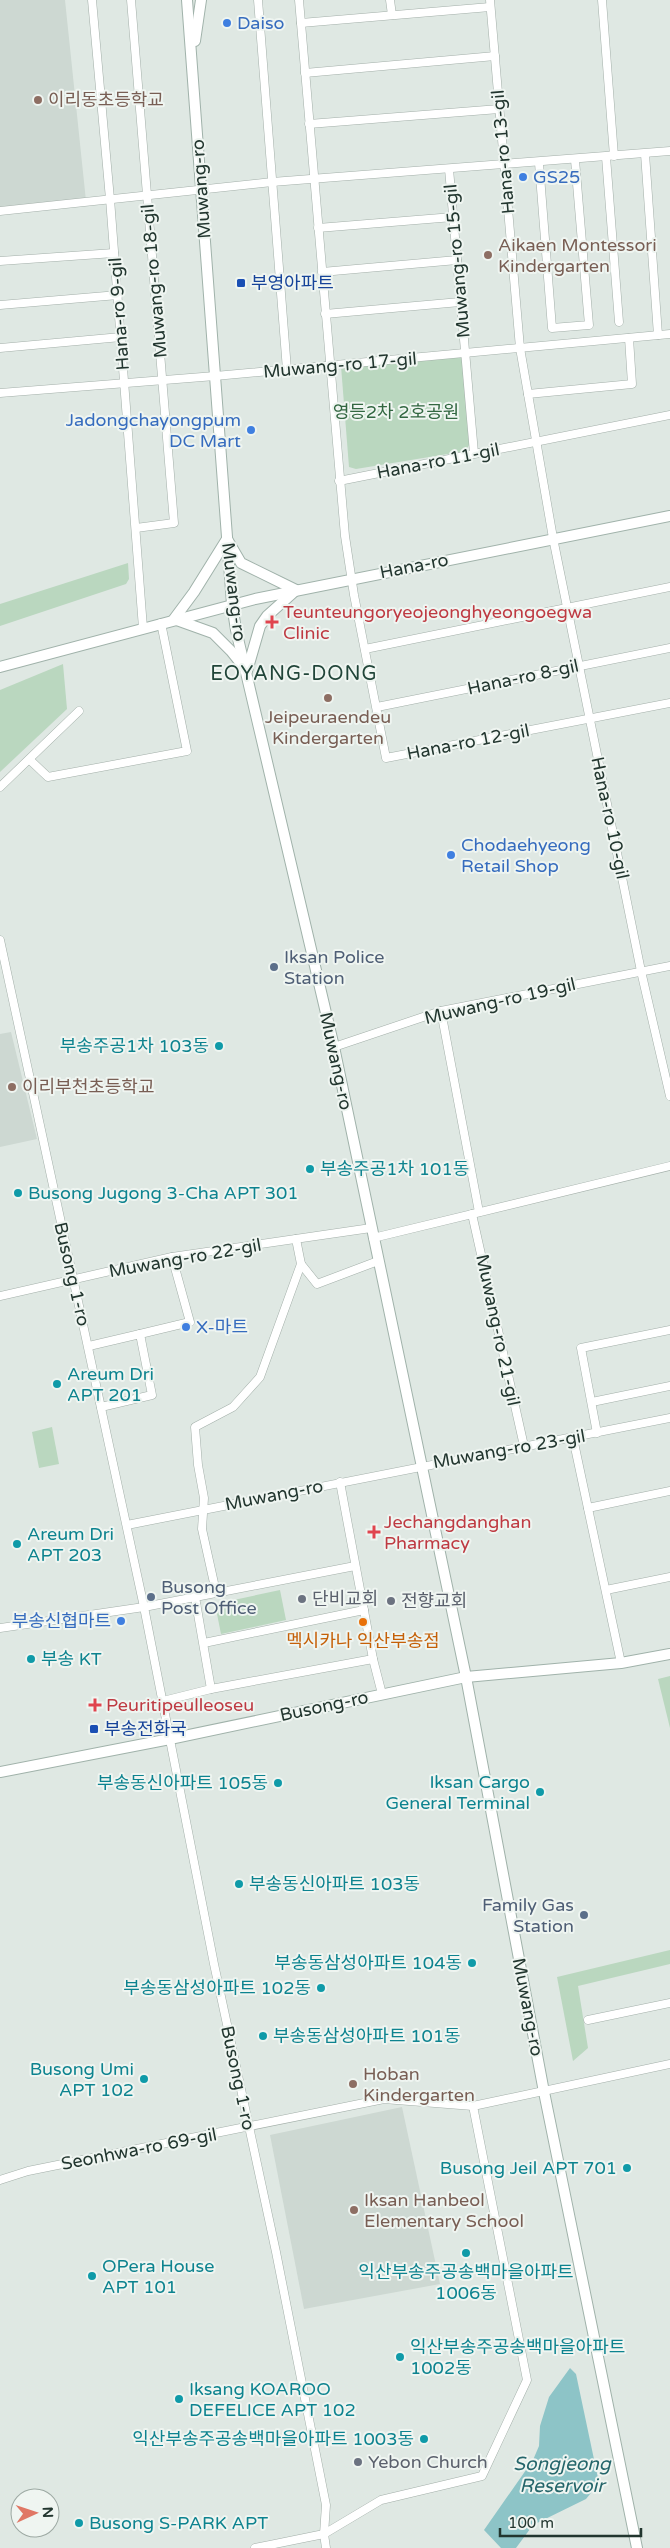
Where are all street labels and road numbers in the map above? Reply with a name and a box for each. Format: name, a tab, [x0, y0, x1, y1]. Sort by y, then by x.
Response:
street label: Hana-ro 13-gil	[487, 89, 519, 215]
street label: Muwang-ro	[187, 138, 215, 239]
street label: Muwang-ro 15-gil	[439, 183, 475, 339]
street label: Muwang-ro 18-gil	[136, 203, 172, 359]
street label: Hana-ro 9-gil	[104, 257, 134, 371]
street label: Muwang-ro 17-gil	[262, 347, 418, 383]
street label: Hana-ro 11-gil	[375, 438, 501, 484]
street label: Muwang-ro	[217, 541, 251, 643]
street label: Hana-ro	[378, 549, 450, 583]
street label: Hana-ro 8-gil	[465, 654, 581, 700]
street label: Hana-ro 12-gil	[405, 719, 531, 765]
street label: Hana-ro 10-gil	[586, 755, 634, 881]
street label: Muwang-ro 19-gil	[422, 973, 578, 1029]
street label: Muwang-ro	[315, 1010, 357, 1112]
street label: Busong 1-ro	[49, 1220, 95, 1328]
street label: Muwang-ro 22-gil	[107, 1234, 263, 1282]
street label: Muwang-ro 21-gil	[471, 1252, 525, 1408]
street label: Muwang-ro 23-gil	[431, 1425, 587, 1473]
street label: Muwang-ro	[223, 1475, 325, 1515]
street label: Busong-ro	[278, 1686, 370, 1726]
street label: Muwang-ro	[508, 1956, 548, 2058]
street label: Busong 1-ro	[216, 2024, 260, 2132]
street label: Seonhwa-ro 69-gil	[59, 2123, 219, 2175]

